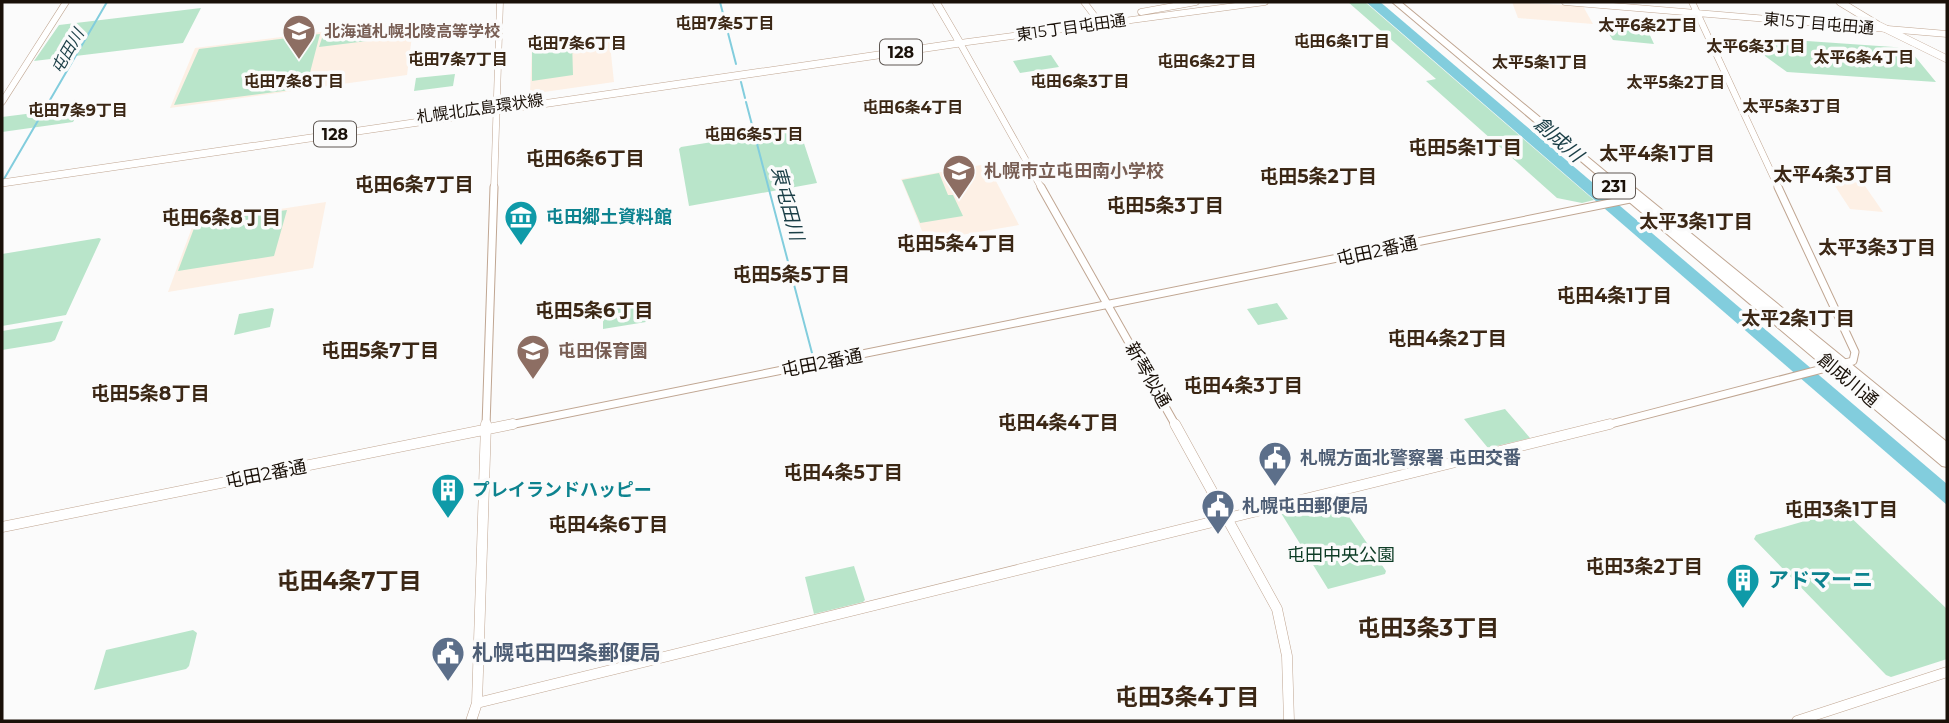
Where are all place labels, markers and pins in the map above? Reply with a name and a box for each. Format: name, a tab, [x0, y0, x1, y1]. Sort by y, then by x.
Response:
school or university icon: 北海道札幌北陵高等学校	[280, 12, 318, 61]
place label: 北海道札幌北陵高等学校	[324, 22, 500, 41]
school or university icon: 札幌市立屯田南小学校	[940, 152, 978, 201]
place label: 札幌市立屯田南小学校	[984, 160, 1164, 182]
museum icon: 屯田郷土資料館	[502, 198, 540, 247]
place label: 屯田郷土資料館	[546, 206, 672, 228]
school or university icon: 屯田保育園	[514, 332, 552, 381]
place label: 屯田保育園	[558, 340, 648, 362]
public building icon: 札幌方面北警察署 屯田交番	[1256, 439, 1294, 488]
place label: 札幌方面北警察署 屯田交番	[1300, 447, 1521, 469]
building icon: プレイランドハッピー	[429, 471, 467, 520]
place label: プレイランドハッピー	[472, 479, 652, 501]
public building icon: 札幌屯田郵便局	[1199, 487, 1237, 536]
place label: 札幌屯田郵便局	[1242, 495, 1368, 517]
building icon: アドマーニ	[1724, 561, 1762, 610]
place label: アドマーニ	[1768, 567, 1873, 592]
public building icon: 札幌屯田四条郵便局	[429, 634, 467, 683]
place label: 札幌屯田四条郵便局	[472, 640, 661, 665]

